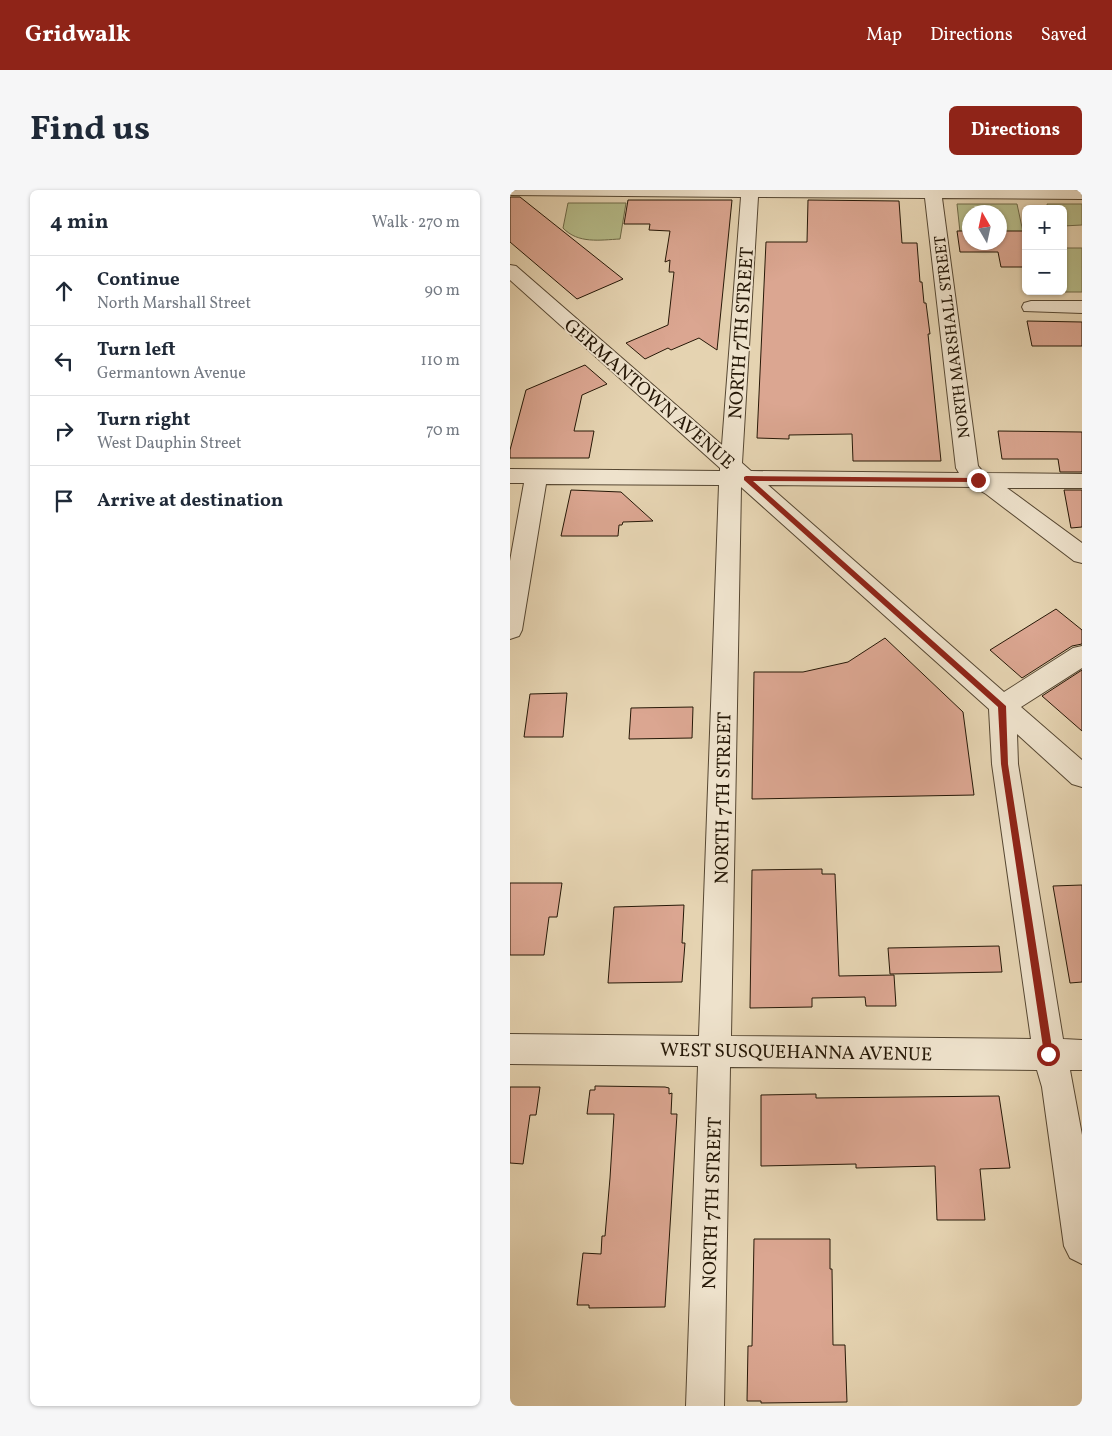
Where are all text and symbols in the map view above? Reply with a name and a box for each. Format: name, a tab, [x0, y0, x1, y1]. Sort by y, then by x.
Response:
text: Gridwalk	[25, 18, 131, 52]
text: Map	[866, 23, 902, 48]
text: Directions	[930, 23, 1013, 48]
text: Saved	[1041, 23, 1087, 48]
text: Find us	[30, 106, 150, 154]
button: Directions	[949, 106, 1082, 155]
north arrow	[962, 205, 1007, 250]
map controls	[1022, 205, 1067, 295]
button: +	[1022, 205, 1067, 250]
text: 4 min	[50, 208, 109, 237]
text: Walk · 270 m	[372, 212, 460, 234]
street label: NORTH MARSHALL STREET	[930, 234, 976, 439]
street label: NORTH 7TH STREET	[723, 246, 761, 420]
button: −	[1022, 250, 1067, 295]
text: Continue	[97, 267, 180, 293]
icon: ahead	[50, 277, 78, 305]
text: 90 m	[424, 280, 460, 302]
text: North Marshall Street	[97, 293, 251, 315]
street label: GERMANTOWN AVENUE	[558, 313, 740, 476]
text: Turn left	[97, 337, 176, 363]
icon: left	[50, 347, 78, 375]
text: 110 m	[421, 350, 460, 372]
text: Germantown Avenue	[97, 363, 246, 385]
text: Turn right	[97, 407, 190, 433]
icon: right	[50, 417, 78, 445]
text: 70 m	[426, 420, 460, 442]
text: West Dauphin Street	[97, 433, 242, 455]
route end	[967, 469, 990, 492]
icon: arrive	[50, 487, 78, 515]
text: Arrive at destination	[97, 488, 283, 514]
street label: NORTH 7TH STREET	[709, 712, 739, 884]
street label: WEST SUSQUEHANNA AVENUE	[660, 1038, 932, 1068]
route start	[1037, 1043, 1060, 1066]
street label: NORTH 7TH STREET	[697, 1116, 729, 1290]

